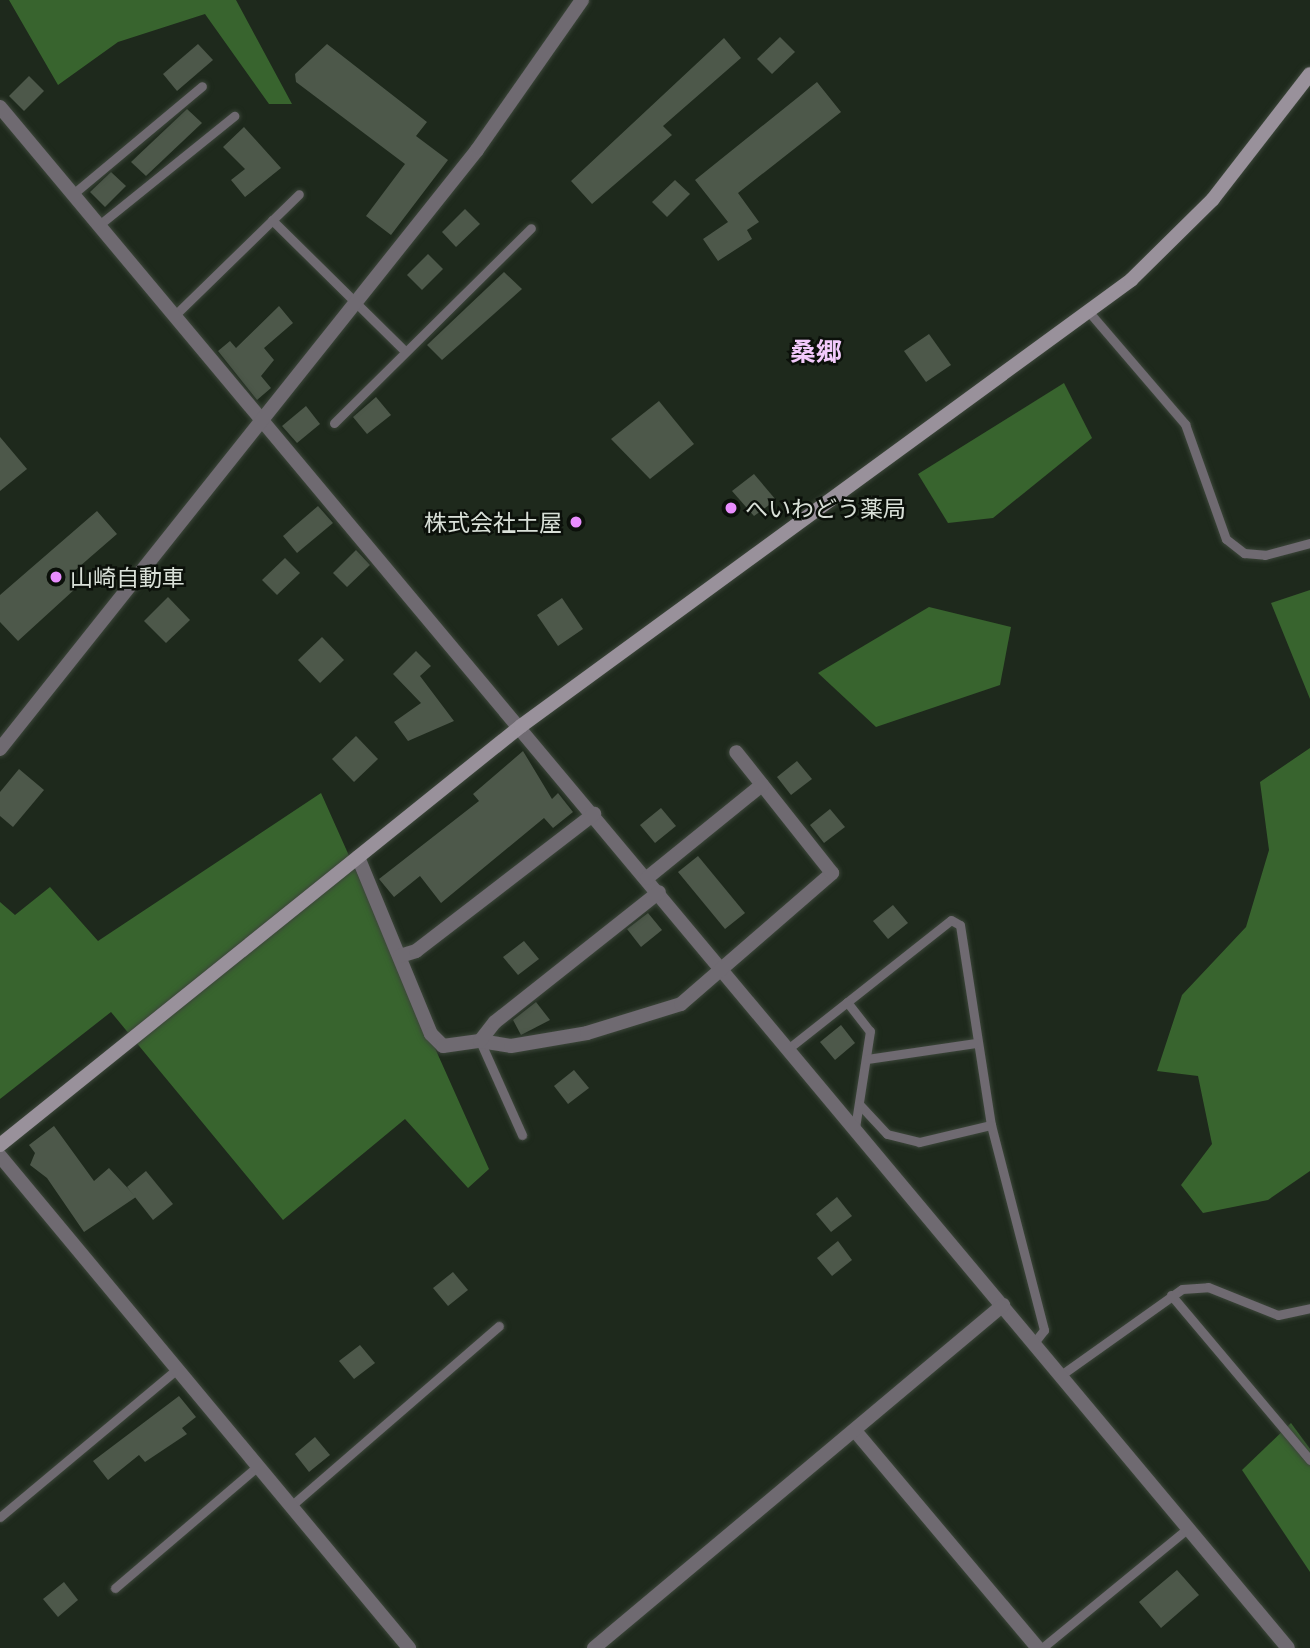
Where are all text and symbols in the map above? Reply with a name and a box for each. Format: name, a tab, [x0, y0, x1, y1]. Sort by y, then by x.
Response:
district label: 桑郷	[790, 335, 842, 367]
place label: へいわどう薬局	[745, 494, 906, 522]
marker: へいわどう薬局	[723, 500, 739, 516]
place label: 株式会社土屋	[424, 508, 562, 536]
marker: 株式会社土屋	[568, 514, 584, 530]
place label: 山崎自動車	[70, 563, 185, 591]
marker: 山崎自動車	[48, 569, 64, 585]

